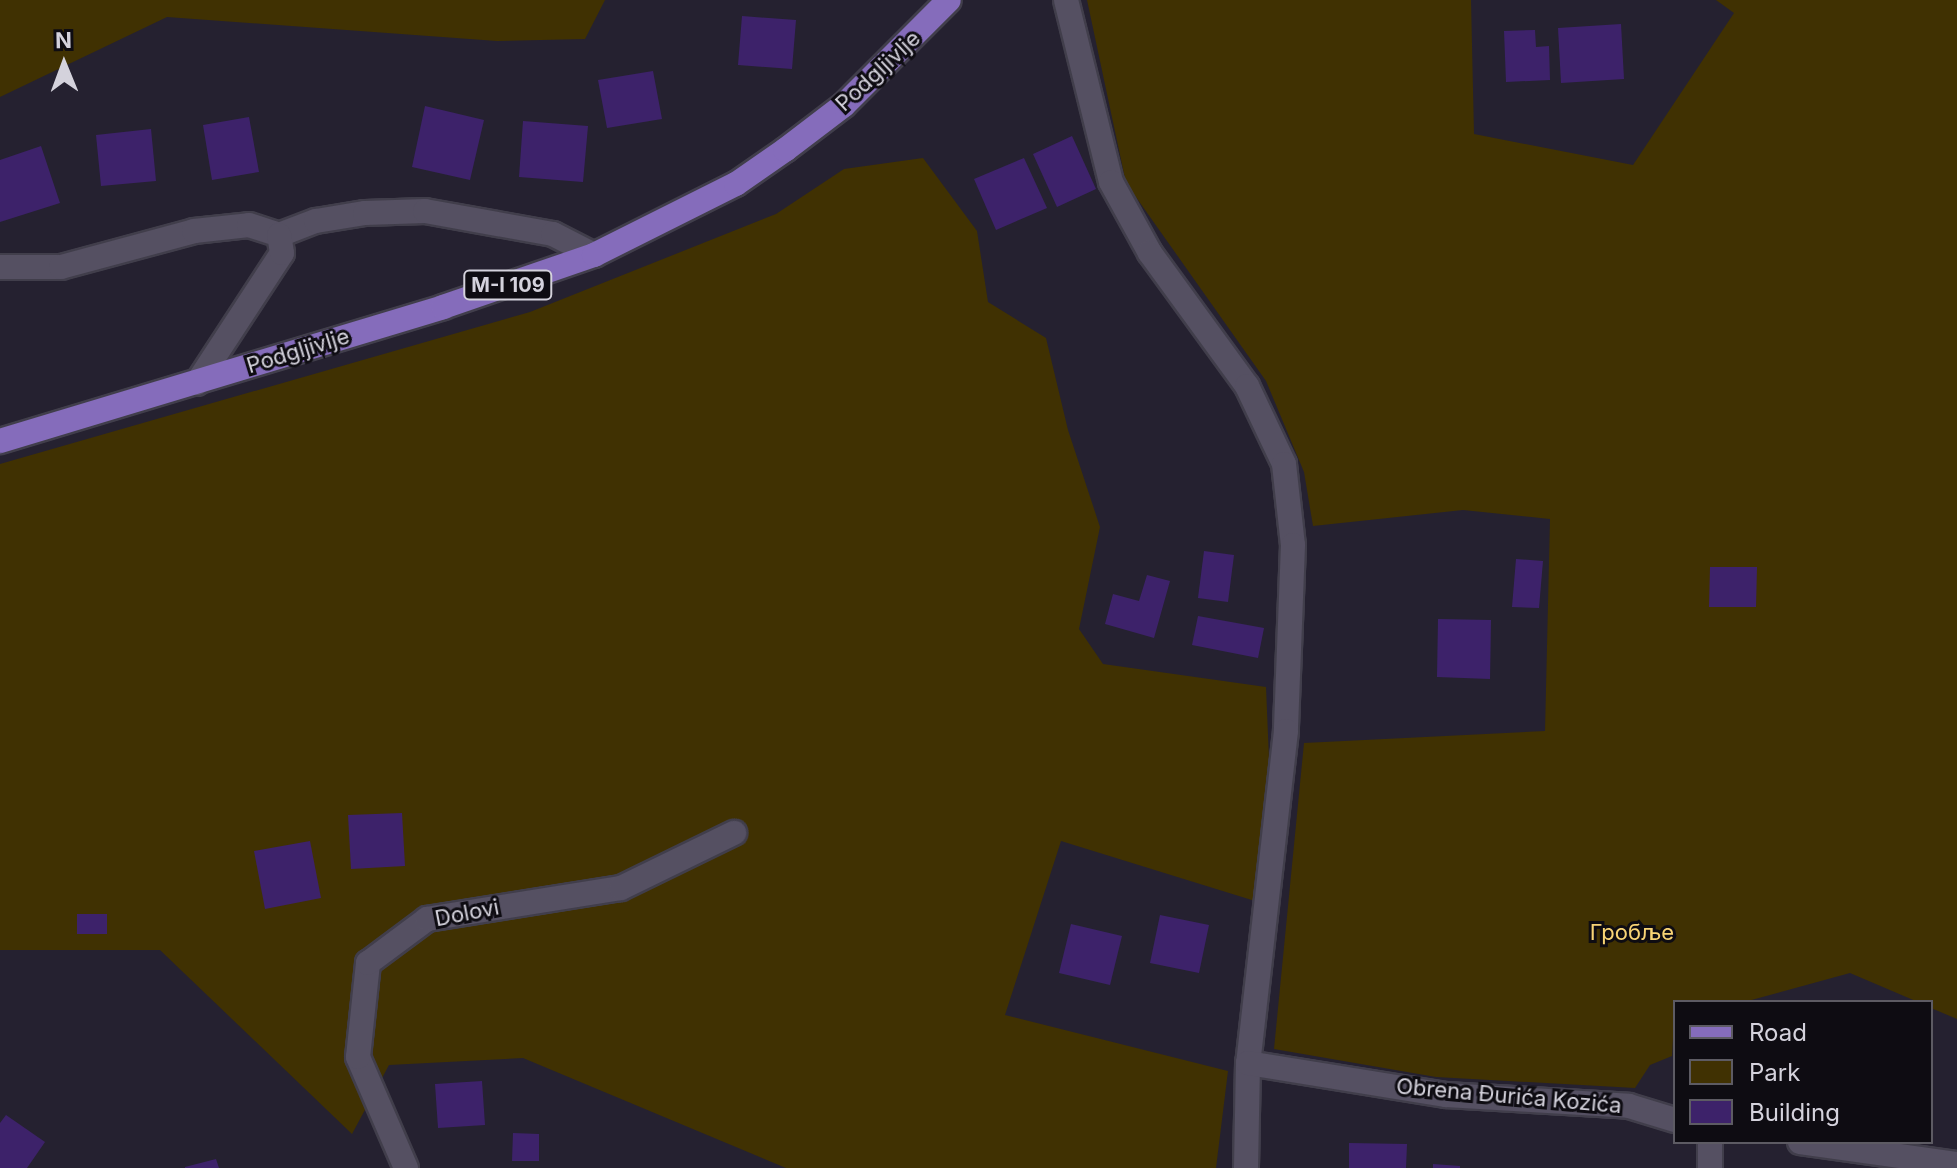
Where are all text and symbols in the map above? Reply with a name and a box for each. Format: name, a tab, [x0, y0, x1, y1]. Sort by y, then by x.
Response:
north arrow	[24, 24, 104, 104]
street label: Podgljivlje	[830, 25, 926, 117]
text: N	[55, 27, 72, 53]
road number: M-I 109	[462, 269, 554, 301]
street label: Podgljivlje	[243, 323, 353, 379]
street label: Dolovi	[433, 894, 501, 932]
park label: Гробље	[1590, 920, 1674, 946]
legend	[1673, 1000, 1933, 1144]
text: Road	[1749, 1018, 1807, 1047]
text: Park	[1749, 1058, 1800, 1087]
street label: Obrena Đurića Kozića	[1395, 1073, 1623, 1119]
text: Building	[1749, 1098, 1840, 1127]

